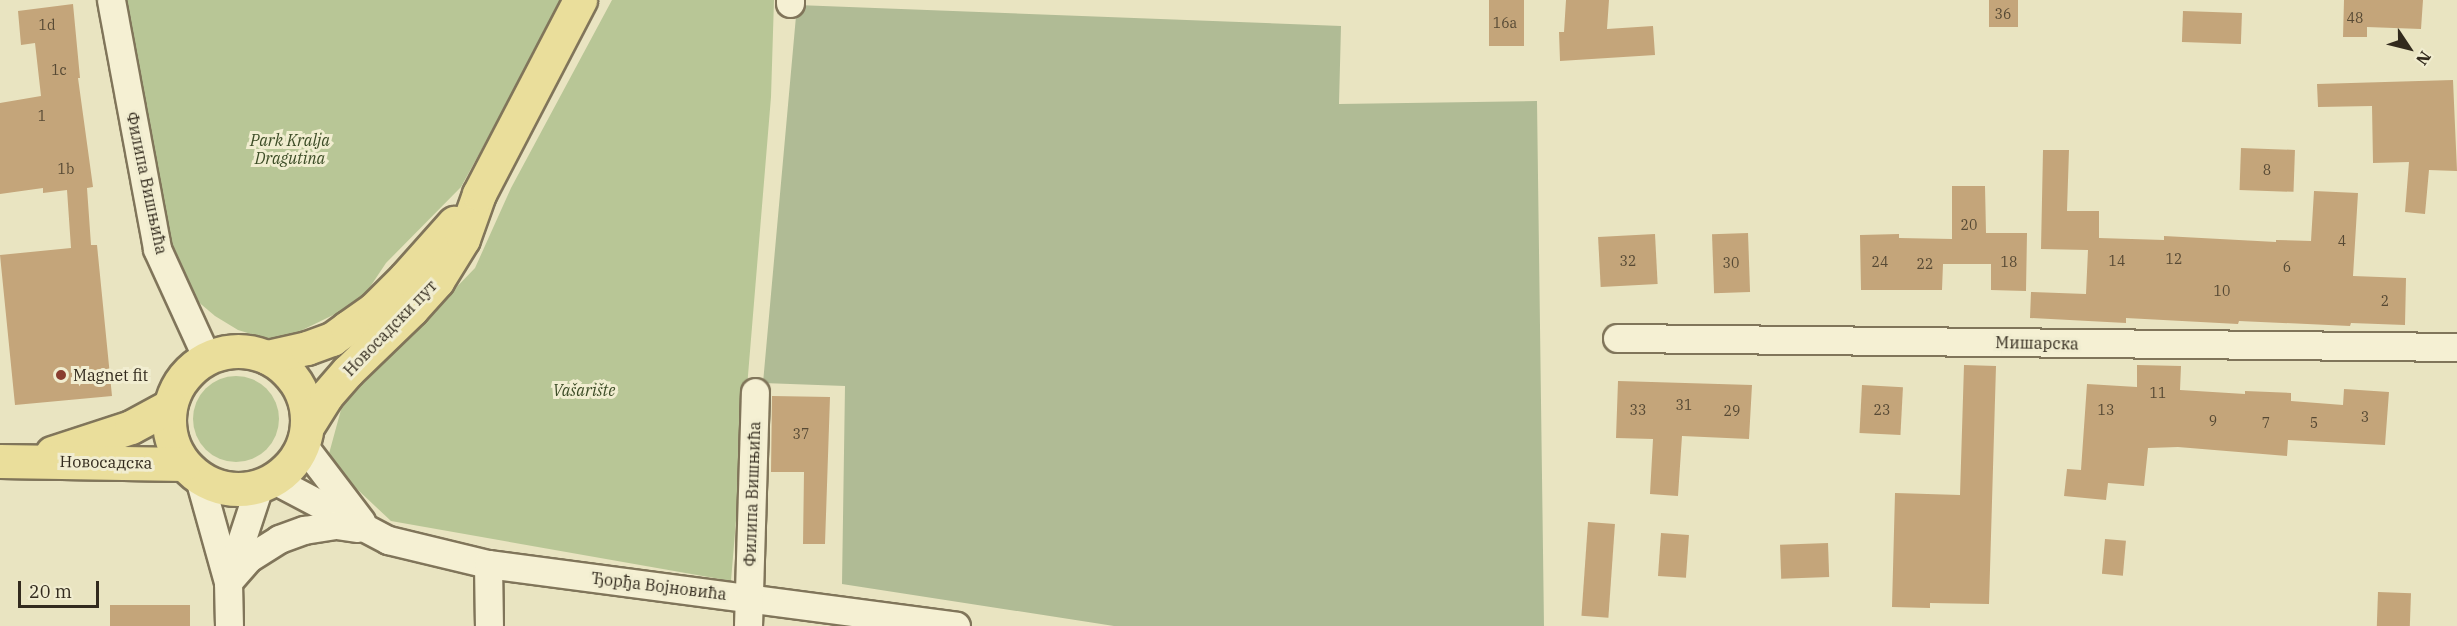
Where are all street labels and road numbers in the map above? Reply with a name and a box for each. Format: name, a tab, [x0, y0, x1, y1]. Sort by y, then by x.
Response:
street label: Филипа Вишњића	[123, 110, 171, 256]
street label: Новосадски пут	[339, 276, 441, 380]
street label: Мишарска	[1995, 333, 2079, 353]
street label: Филипа Вишњића	[740, 421, 764, 567]
street label: Новосадска	[59, 452, 153, 472]
street label: Ђорђа Војновића	[590, 568, 728, 604]

